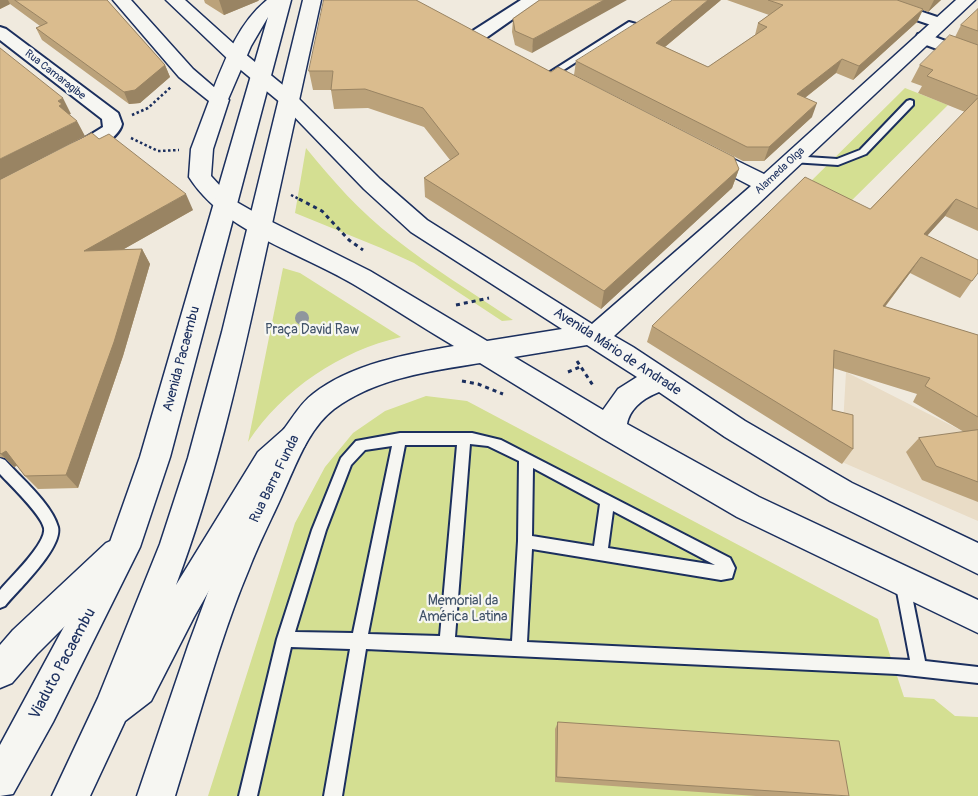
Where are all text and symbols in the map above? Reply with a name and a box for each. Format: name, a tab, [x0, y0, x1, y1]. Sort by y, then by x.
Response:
street label: Rua Camaragibe	[22, 47, 88, 103]
street label: Alameda Olga	[752, 145, 808, 197]
street label: Avenida Pacaembu	[160, 304, 204, 414]
street label: Avenida Mário de Andrade	[550, 304, 684, 400]
park label: Praça David Raw	[265, 322, 359, 338]
street label: Rua Barra Funda	[247, 432, 303, 526]
park label: Memorial da América Latina	[418, 593, 508, 626]
street label: Viaduto Pacaembu	[26, 605, 100, 723]

